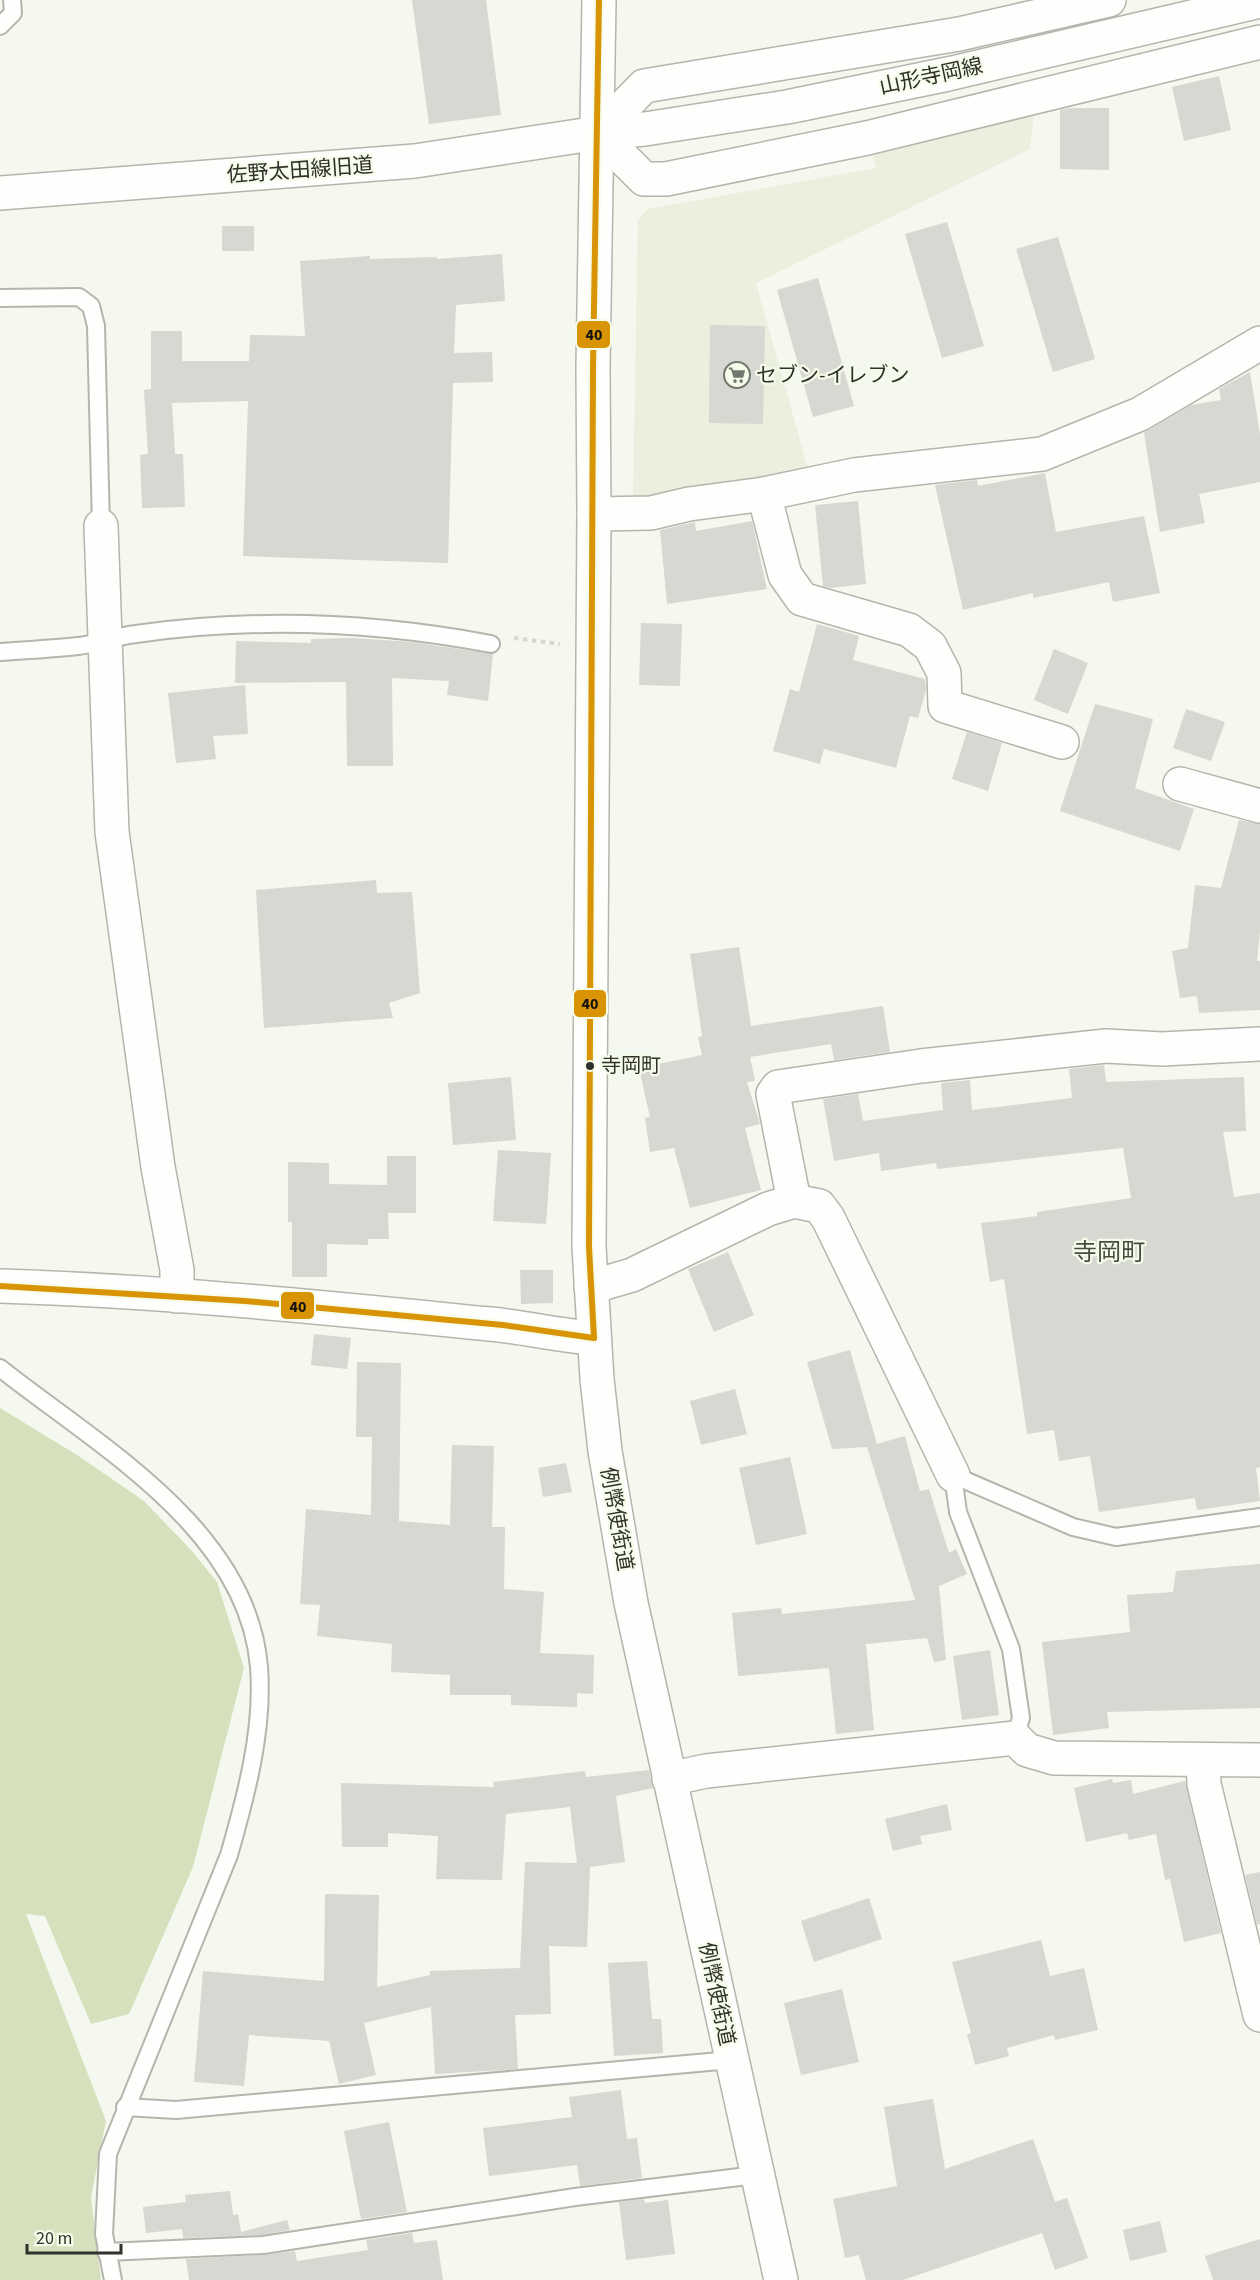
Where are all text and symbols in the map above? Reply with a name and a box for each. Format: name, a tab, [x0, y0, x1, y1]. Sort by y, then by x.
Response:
street label: 山形寺岡線	[877, 50, 985, 102]
street label: 佐野太田線旧道	[226, 150, 374, 190]
line badge: 40	[576, 320, 611, 349]
text: 40	[586, 324, 602, 346]
supermarket icon: セブン-イレブン	[722, 360, 752, 390]
place label: セブン-イレブン	[756, 360, 910, 390]
line badge: 40	[573, 989, 607, 1018]
text: 40	[582, 993, 598, 1015]
place label: 寺岡町	[601, 1052, 661, 1080]
marker: 寺岡町	[584, 1060, 596, 1072]
district label: 寺岡町	[1073, 1235, 1145, 1270]
line badge: 40	[280, 1291, 315, 1320]
text: 40	[290, 1296, 306, 1318]
street label: 例幣使街道	[593, 1465, 641, 1573]
street label: 例幣使街道	[691, 1940, 743, 2048]
scale bar	[27, 2217, 122, 2255]
text: 20 m	[36, 2226, 72, 2251]

